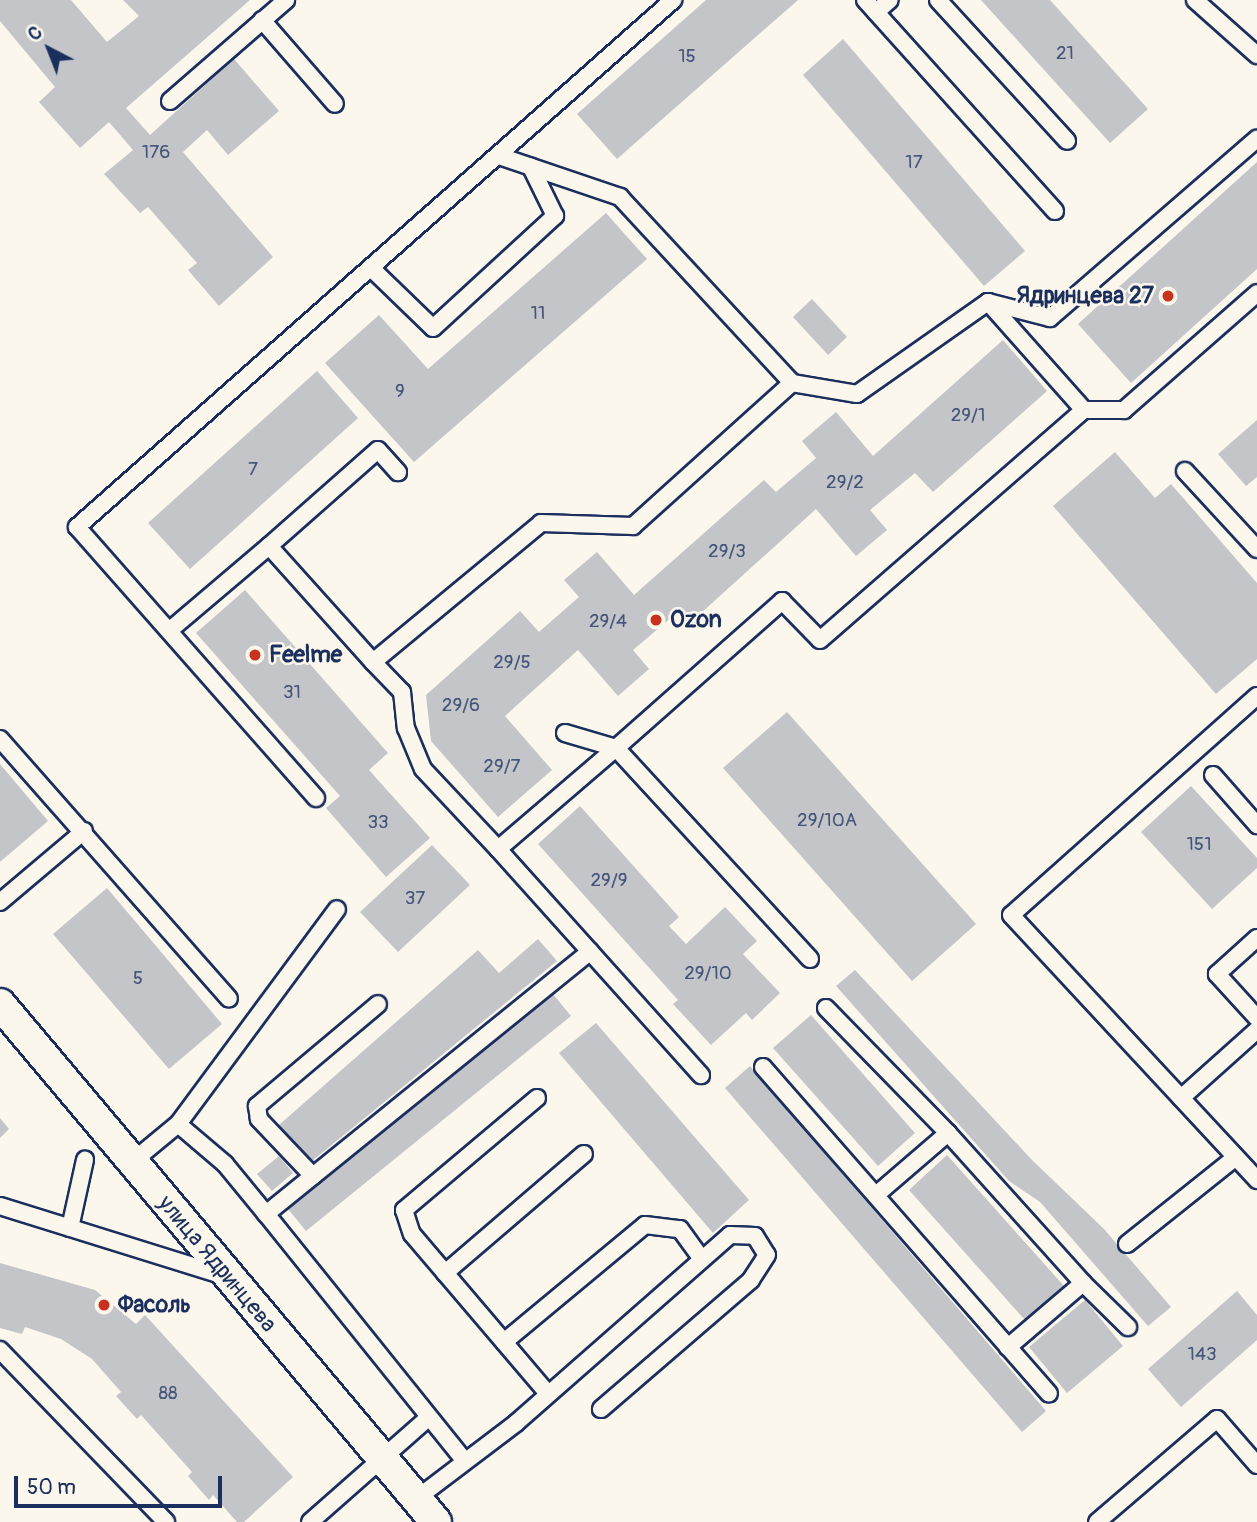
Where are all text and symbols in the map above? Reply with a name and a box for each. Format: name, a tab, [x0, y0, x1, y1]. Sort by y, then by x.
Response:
north arrow	[14, 14, 84, 84]
text: С	[23, 21, 47, 46]
house number: 21	[1056, 43, 1074, 65]
house number: 15	[678, 46, 696, 68]
house number: 176	[142, 142, 170, 164]
house number: 17	[905, 152, 923, 174]
place label: Ядринцева 27	[1017, 282, 1154, 310]
marker: Ядринцева 27	[1160, 288, 1176, 304]
house number: 11	[531, 303, 545, 325]
house number: 9	[395, 381, 405, 403]
house number: 29/1	[951, 405, 985, 427]
house number: 7	[248, 459, 258, 481]
house number: 29/2	[826, 472, 864, 494]
house number: 29/3	[708, 541, 746, 563]
place label: Ozon	[670, 606, 722, 634]
house number: 29/4	[589, 611, 627, 633]
marker: Ozon	[648, 612, 664, 628]
place label: Feelme	[269, 641, 342, 669]
marker: Feelme	[247, 647, 263, 663]
house number: 29/5	[493, 652, 531, 674]
house number: 31	[283, 682, 301, 704]
house number: 29/6	[442, 695, 480, 717]
house number: 29/7	[483, 756, 521, 778]
house number: 29/10А	[797, 810, 857, 832]
house number: 33	[367, 812, 389, 834]
house number: 151	[1186, 834, 1212, 856]
house number: 29/9	[590, 870, 628, 892]
house number: 37	[405, 888, 425, 910]
house number: 29/10	[684, 963, 732, 985]
house number: 5	[133, 968, 143, 990]
street label: улица Ядринцева	[152, 1190, 282, 1338]
place label: Фасоль	[118, 1291, 191, 1319]
marker: Фасоль	[96, 1297, 112, 1313]
house number: 143	[1187, 1344, 1217, 1366]
house number: 88	[158, 1383, 178, 1405]
scale bar	[18, 1462, 226, 1506]
text: 50 m	[27, 1474, 76, 1501]

